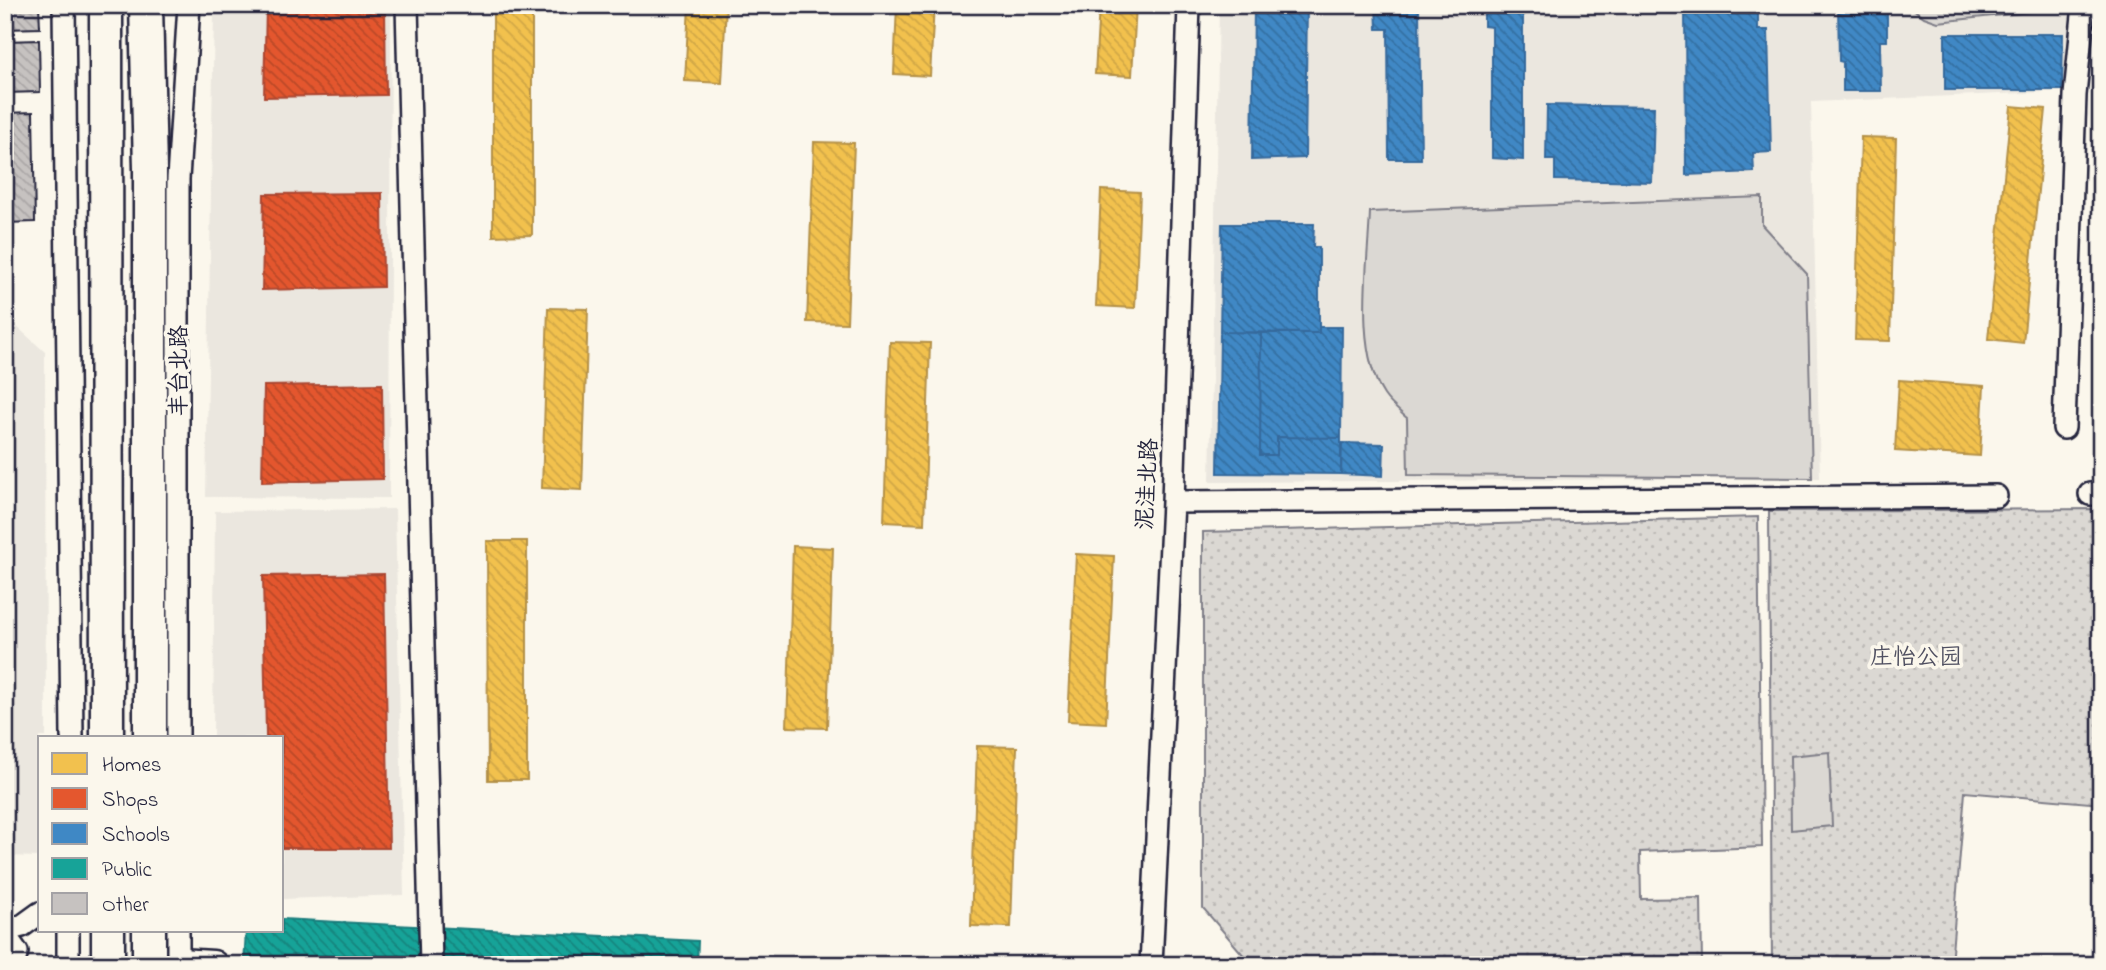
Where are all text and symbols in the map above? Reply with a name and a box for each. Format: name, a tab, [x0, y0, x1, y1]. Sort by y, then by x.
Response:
street label: 丰台北路	[164, 325, 197, 417]
street label: 泥洼北路	[1130, 437, 1167, 531]
park label: 庄怡公园	[1870, 642, 1962, 675]
legend	[38, 736, 284, 932]
text: Homes	[102, 751, 162, 781]
text: Shops	[102, 786, 159, 816]
text: Schools	[102, 821, 170, 851]
text: Public	[102, 856, 153, 886]
text: Other	[102, 891, 149, 921]

